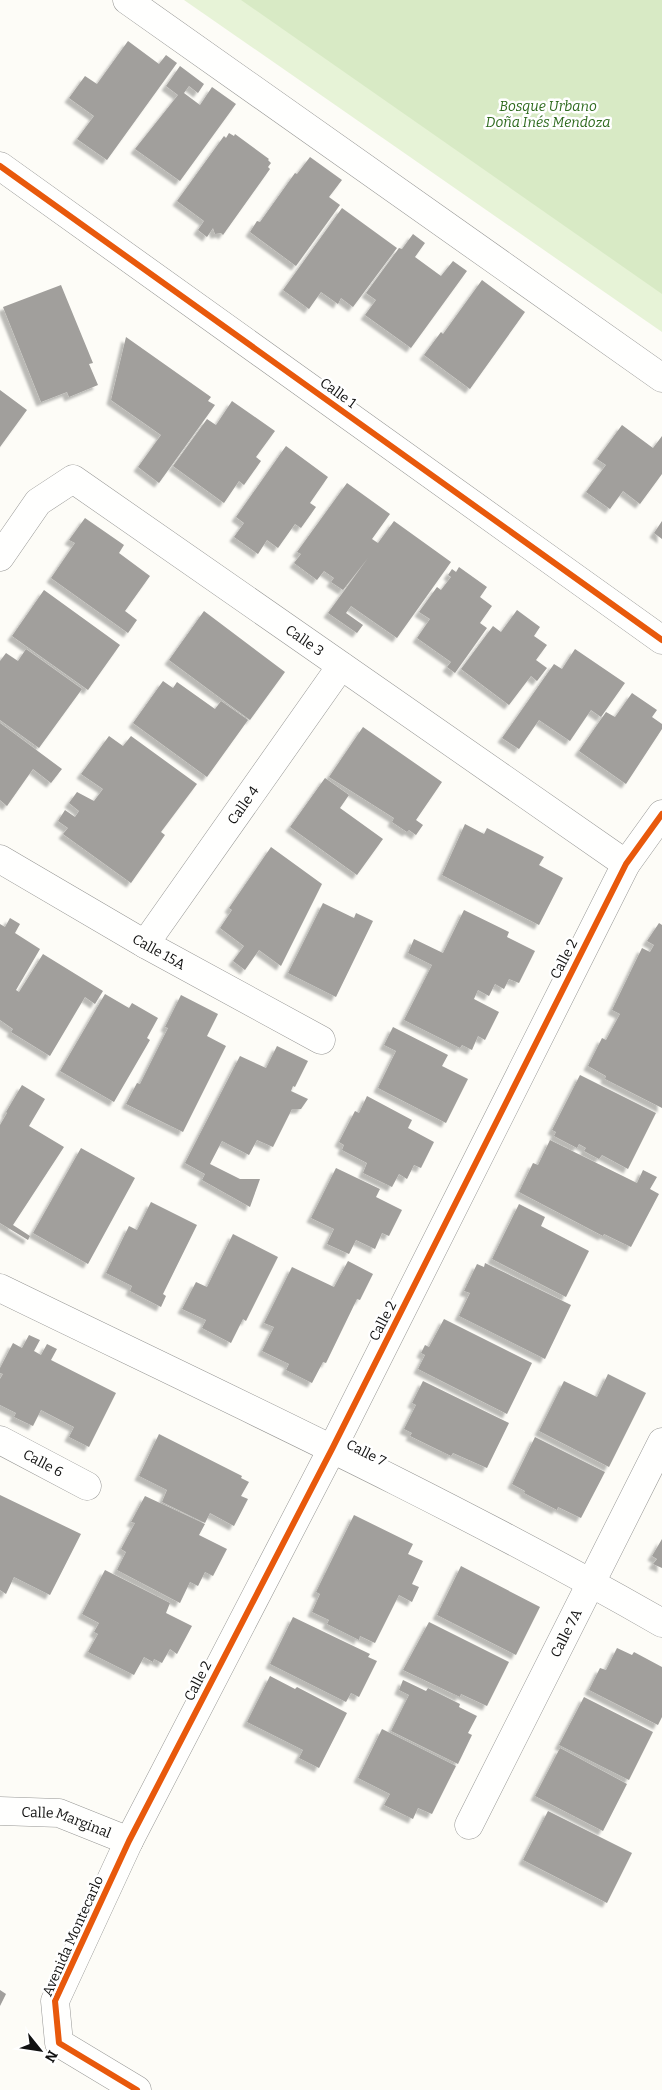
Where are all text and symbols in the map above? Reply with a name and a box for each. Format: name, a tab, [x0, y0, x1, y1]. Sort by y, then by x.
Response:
park label: Bosque Urbano Doña Inés Mendoza	[486, 98, 610, 131]
street label: Calle 1	[317, 374, 360, 412]
street label: Calle 3	[282, 621, 327, 660]
street label: Calle 4	[224, 783, 262, 828]
street label: Calle 15A	[129, 930, 189, 973]
street label: Calle 2	[547, 936, 581, 982]
street label: Calle 2	[366, 1298, 400, 1344]
street label: Calle 7	[343, 1436, 389, 1470]
street label: Calle 6	[20, 1445, 66, 1481]
street label: Calle 7A	[546, 1606, 585, 1660]
street label: Calle 2	[181, 1658, 215, 1704]
street label: Calle Marginal	[21, 1803, 114, 1842]
street label: Avenida Montecarlo	[39, 1873, 107, 1999]
north arrow	[15, 2025, 65, 2075]
text: N	[41, 2047, 61, 2065]

